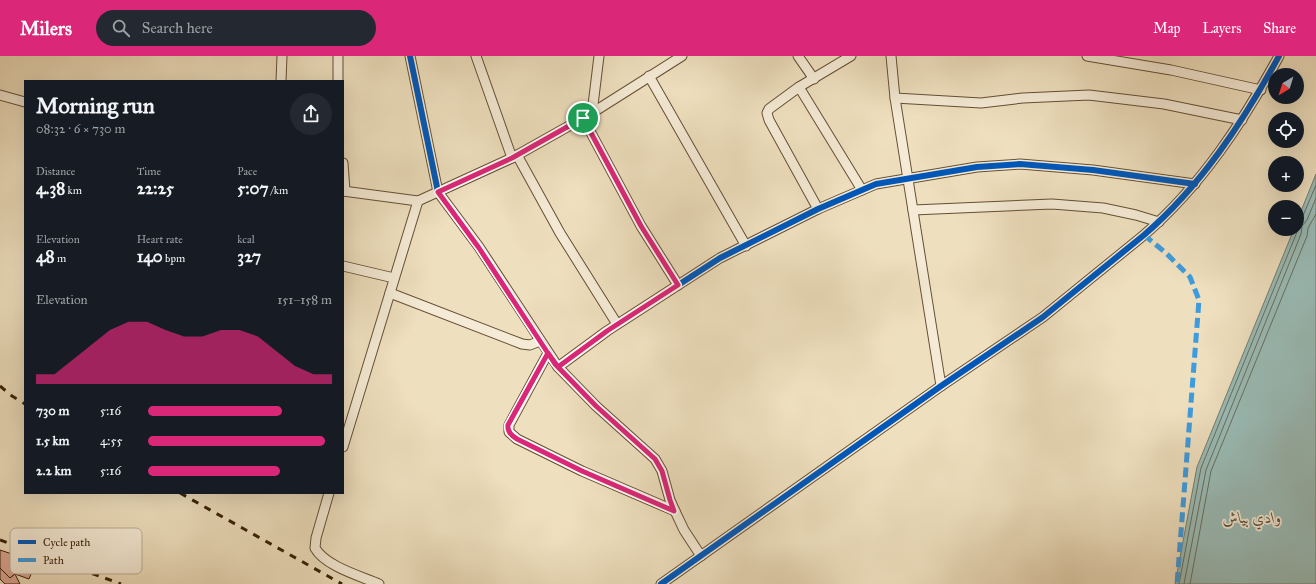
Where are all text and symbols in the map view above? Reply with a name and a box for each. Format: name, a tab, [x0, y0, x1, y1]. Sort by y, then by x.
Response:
search box	[96, 10, 376, 46]
text: Milers	[20, 17, 72, 40]
icon: search	[110, 17, 132, 39]
text: Search here	[142, 19, 213, 37]
text: Map	[1153, 20, 1181, 37]
text: Layers	[1203, 20, 1241, 37]
text: Share	[1263, 20, 1296, 37]
north arrow	[1268, 68, 1304, 104]
map controls	[1268, 68, 1304, 236]
text: Morning run	[36, 92, 155, 119]
button: share	[290, 93, 332, 135]
pin	[566, 101, 600, 135]
icon: arrive	[572, 107, 594, 129]
button: locate	[1268, 112, 1304, 148]
text: 08:32 · 6 × 730 m	[36, 121, 125, 137]
button: +	[1268, 156, 1304, 192]
text: Distance	[36, 165, 75, 178]
text: Time	[137, 165, 161, 178]
text: Pace	[237, 165, 257, 178]
text: 4.38	[36, 178, 65, 199]
text: 22:25	[137, 178, 174, 199]
text: 5:07	[237, 178, 268, 199]
text: km	[65, 184, 82, 197]
text: /km	[268, 184, 288, 197]
button: −	[1268, 200, 1304, 236]
text: Elevation	[36, 233, 80, 246]
text: Heart rate	[137, 233, 183, 246]
text: kcal	[237, 233, 255, 246]
text: 48	[36, 246, 55, 267]
text: 140	[137, 246, 163, 267]
text: 327	[237, 246, 261, 267]
text: m	[55, 252, 66, 265]
text: bpm	[163, 252, 185, 265]
text: Elevation	[36, 292, 88, 308]
text: 151–158 m	[277, 292, 332, 308]
text: 730 m	[36, 403, 69, 419]
text: 5:16	[100, 403, 121, 419]
text: 1.5 km	[36, 433, 69, 449]
text: 4:55	[100, 433, 123, 449]
text: 2.2 km	[36, 463, 72, 479]
text: 5:16	[100, 463, 121, 479]
water label: وادي بياش	[1223, 508, 1281, 530]
legend	[10, 528, 142, 574]
text: Cycle path	[43, 536, 90, 549]
text: Path	[43, 554, 64, 567]

